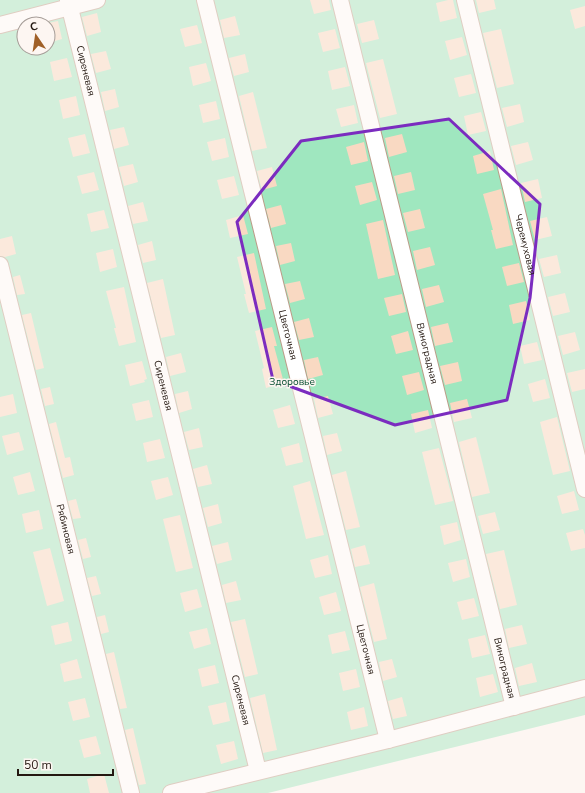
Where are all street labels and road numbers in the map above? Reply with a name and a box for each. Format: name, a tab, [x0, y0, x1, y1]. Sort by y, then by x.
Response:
street label: Сиреневая	[73, 44, 98, 98]
street label: Черемуховая	[511, 213, 539, 277]
street label: Цветочная	[275, 308, 301, 361]
street label: Виноградная	[413, 321, 441, 385]
street label: Сиреневая	[150, 359, 176, 412]
street label: Рябиновая	[53, 503, 78, 555]
street label: Цветочная	[353, 623, 379, 676]
street label: Виноградная	[490, 636, 519, 700]
street label: Сиреневая	[228, 673, 253, 727]

